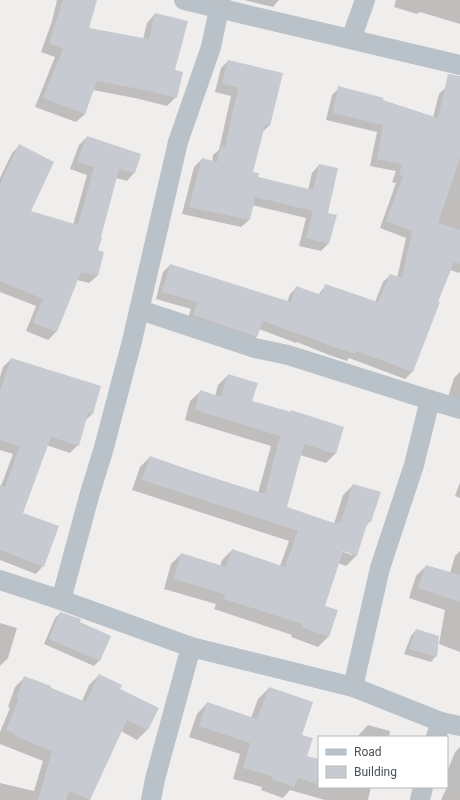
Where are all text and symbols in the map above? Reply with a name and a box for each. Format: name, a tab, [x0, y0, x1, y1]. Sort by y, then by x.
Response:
legend	[318, 736, 448, 788]
text: Road	[354, 745, 382, 759]
text: Building	[354, 765, 397, 779]

